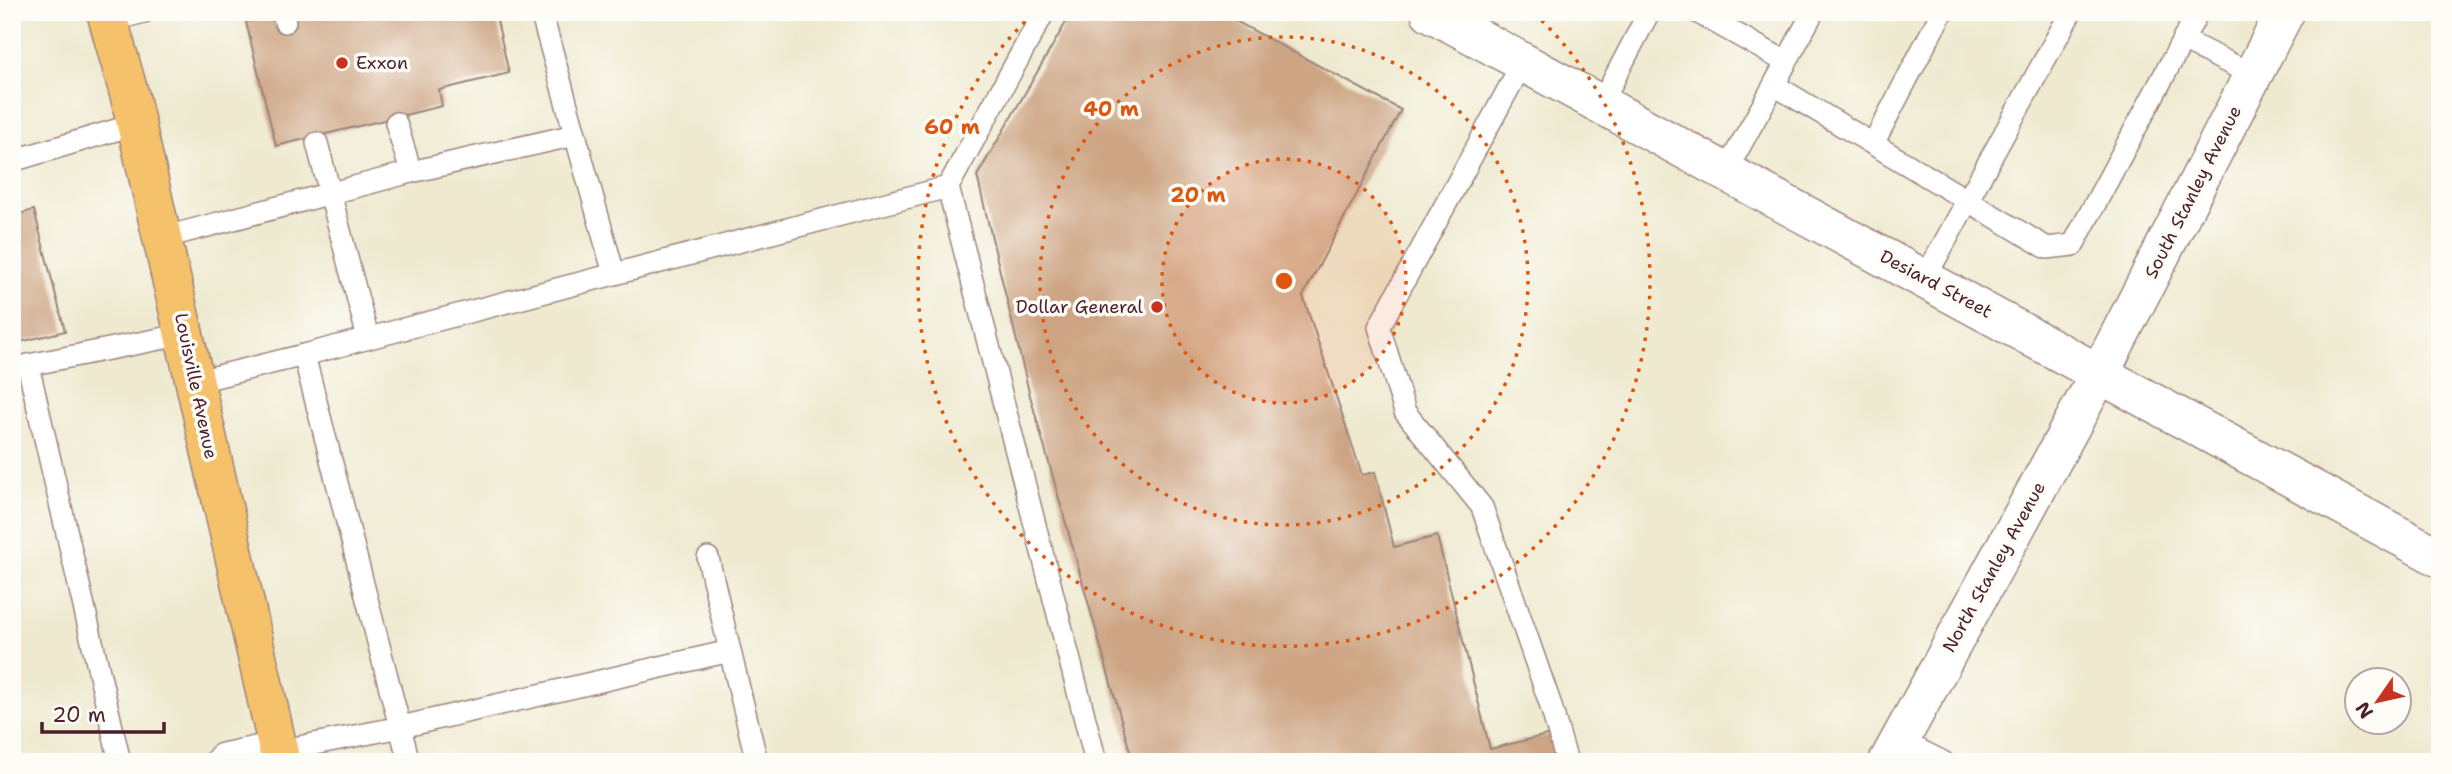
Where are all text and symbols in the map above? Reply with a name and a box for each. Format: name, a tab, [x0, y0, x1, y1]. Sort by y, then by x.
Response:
place label: Exxon	[356, 51, 408, 75]
marker: Exxon	[334, 55, 350, 71]
text: 40 m	[1083, 95, 1139, 123]
street label: South Stanley Avenue	[2139, 102, 2247, 282]
text: 60 m	[924, 113, 980, 141]
text: 20 m	[1170, 181, 1226, 209]
street label: Desiard Street	[1876, 244, 1997, 324]
centre of rings	[1272, 269, 1296, 293]
place label: Dollar General	[1016, 295, 1144, 319]
marker: Dollar General	[1149, 299, 1165, 315]
street label: Louisville Avenue	[169, 311, 223, 461]
street label: North Stanley Avenue	[1937, 477, 2051, 657]
north arrow	[2344, 666, 2414, 736]
scale bar	[42, 690, 164, 734]
text: N	[2350, 697, 2379, 723]
text: 20 m	[52, 701, 106, 729]

